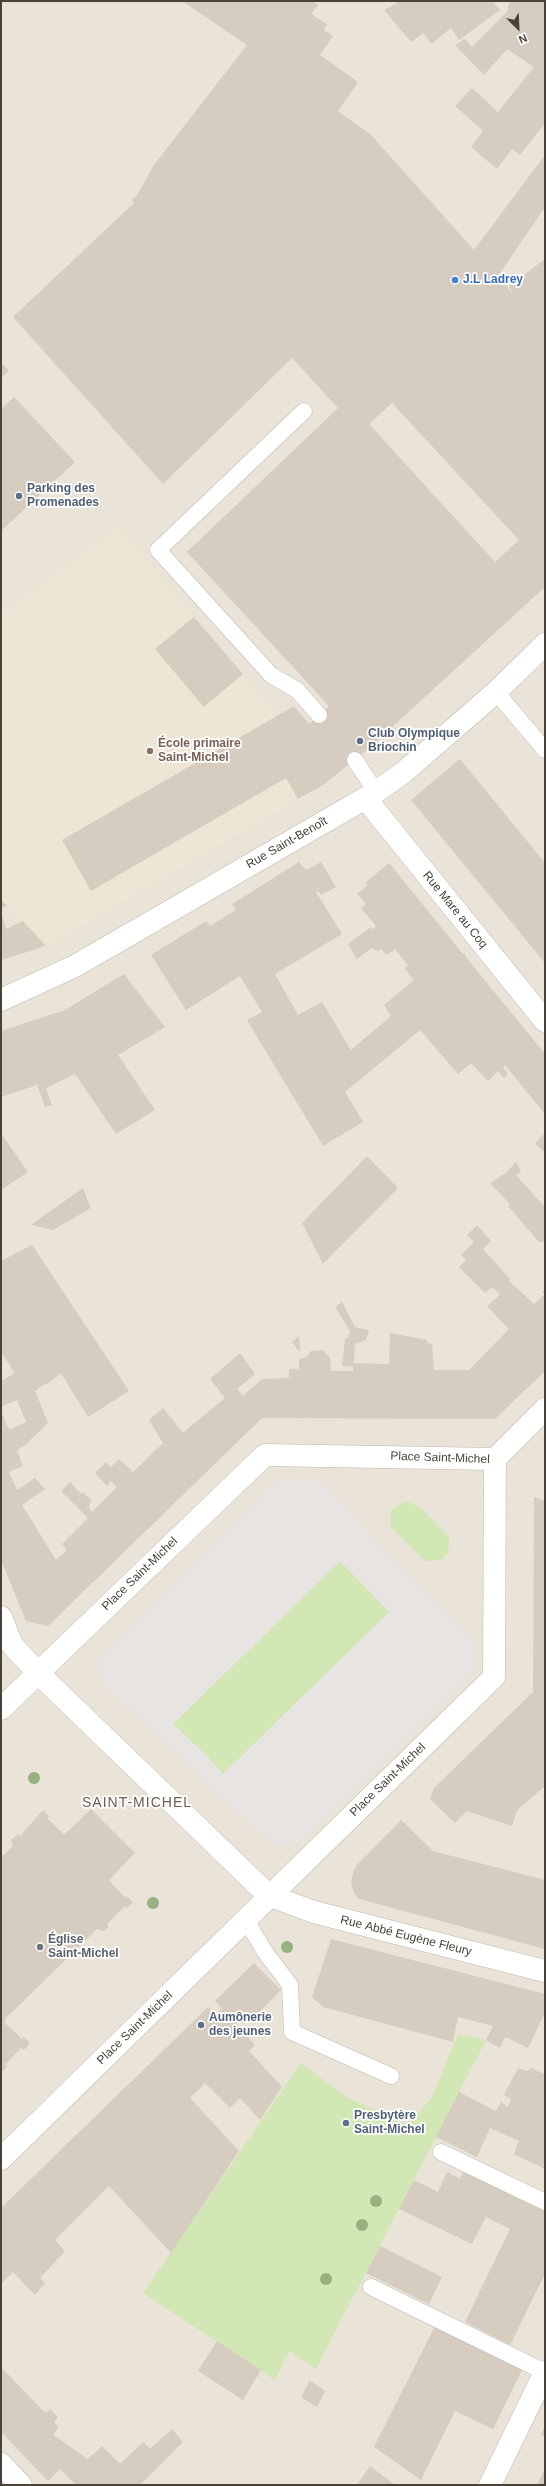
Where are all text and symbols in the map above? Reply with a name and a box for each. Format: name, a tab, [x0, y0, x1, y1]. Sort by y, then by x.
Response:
north arrow	[498, 8, 538, 48]
text: N	[517, 32, 529, 46]
place label: J.L Ladrey	[463, 273, 523, 287]
marker: J.L Ladrey	[450, 275, 460, 285]
place label: Parking des Promenades	[27, 482, 99, 510]
marker: Parking des Promenades	[14, 491, 24, 501]
place label: Club Olympique Briochin	[368, 727, 460, 755]
marker: Club Olympique Briochin	[355, 736, 365, 746]
place label: École primaire Saint-Michel	[158, 737, 241, 765]
marker: École primaire Saint-Michel	[145, 746, 155, 756]
street label: Rue Saint-Benoît	[244, 814, 330, 872]
street label: Rue Mare au Coq	[420, 869, 490, 951]
street label: Place Saint-Michel	[390, 1449, 490, 1467]
street label: Place Saint-Michel	[99, 1534, 181, 1614]
street label: Place Saint-Michel	[347, 1740, 429, 1820]
district label: SAINT-MICHEL	[82, 1795, 192, 1811]
street label: Rue Abbé Eugène Fleury	[339, 1913, 473, 1959]
place label: Église Saint-Michel	[48, 1933, 119, 1961]
marker: Église Saint-Michel	[35, 1942, 45, 1952]
street label: Place Saint-Michel	[94, 1988, 176, 2068]
place label: Aumônerie des jeunes	[209, 2011, 272, 2039]
marker: Aumônerie des jeunes	[196, 2020, 206, 2030]
place label: Presbytère Saint-Michel	[354, 2109, 425, 2137]
marker: Presbytère Saint-Michel	[341, 2118, 351, 2128]

